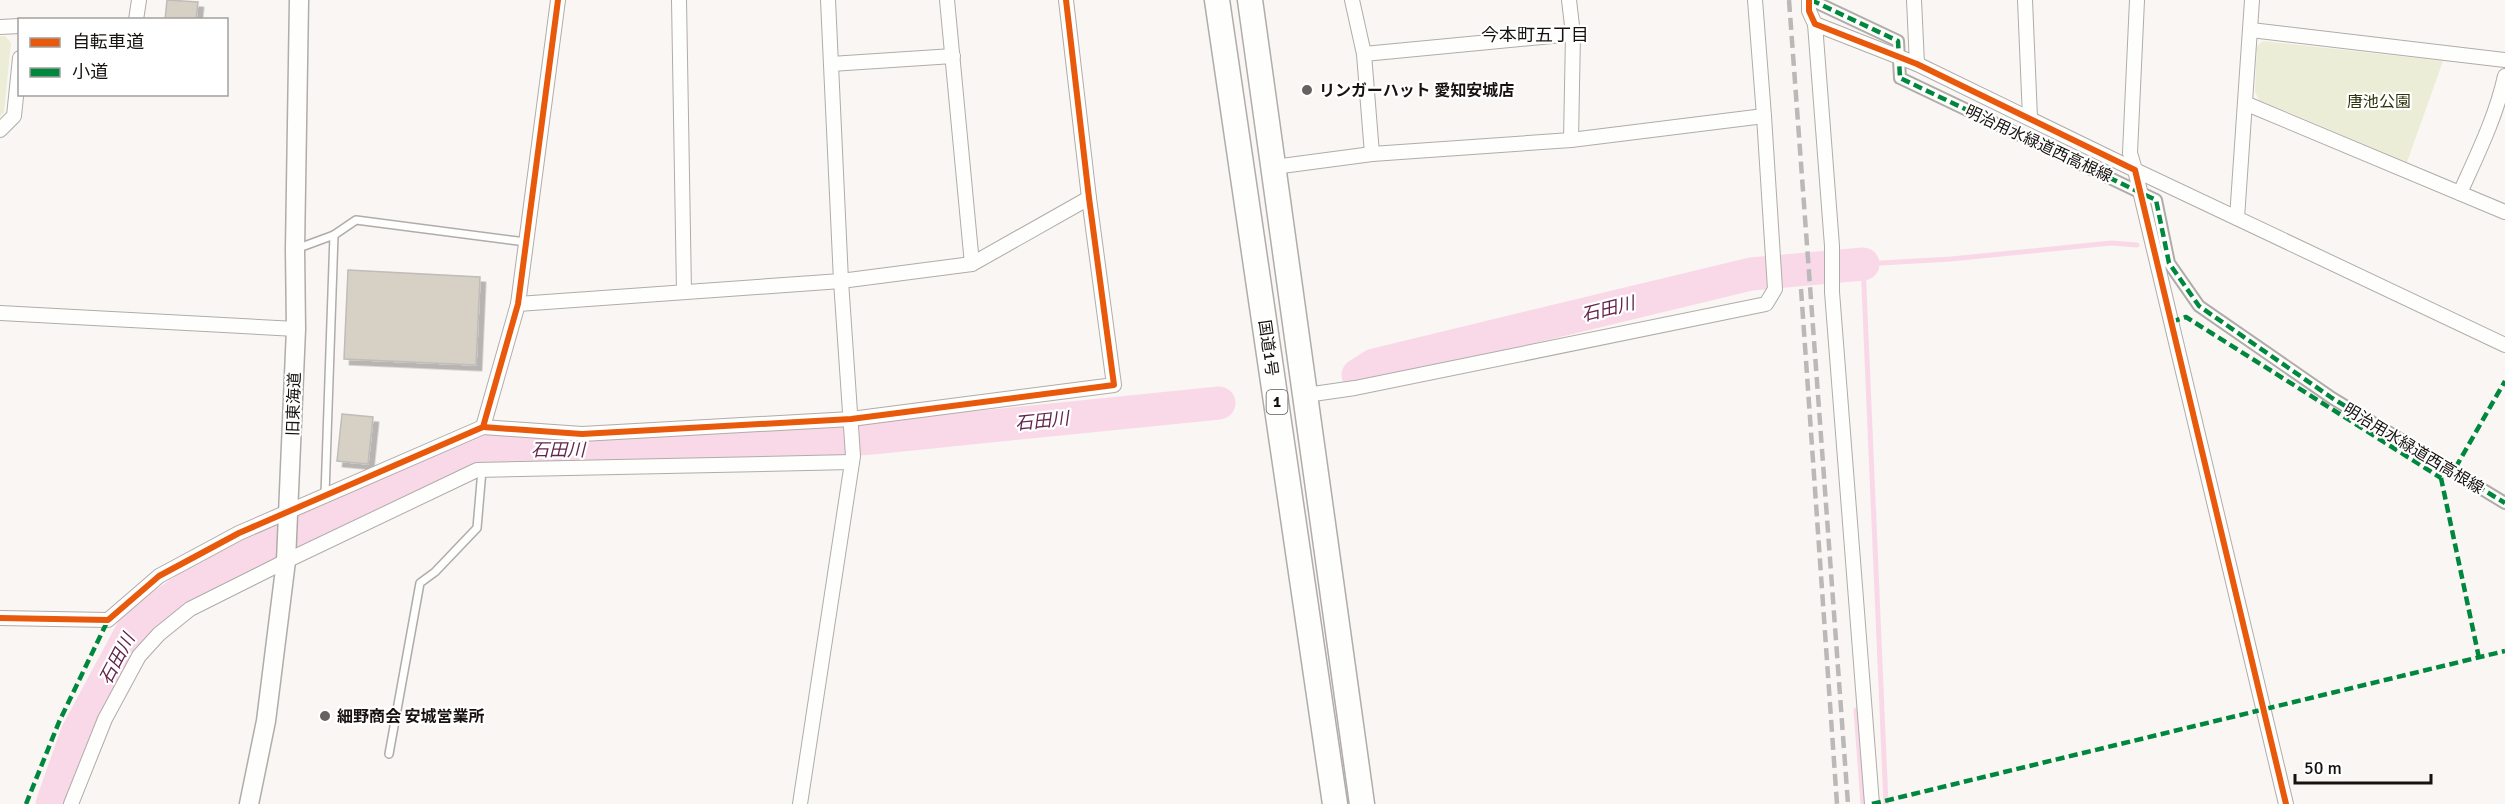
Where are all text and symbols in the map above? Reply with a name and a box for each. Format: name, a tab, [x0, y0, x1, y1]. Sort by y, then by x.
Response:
legend	[18, 18, 228, 96]
district label: 今本町五丁目	[1481, 24, 1589, 46]
text: 自転車道	[72, 31, 144, 53]
text: 小道	[72, 61, 108, 83]
place label: リンガーハット 愛知安城店	[1319, 81, 1514, 101]
marker: リンガーハット 愛知安城店	[1300, 83, 1314, 97]
park label: 唐池公園	[2347, 92, 2411, 112]
street label: 明治用水緑道西高根線	[1962, 101, 2115, 187]
water label: 石田川	[1579, 291, 1639, 326]
street label: 国道1号	[1254, 319, 1282, 378]
street label: 旧東海道	[283, 372, 305, 436]
road number: 1	[1266, 390, 1288, 414]
street label: 明治用水緑道西高根線	[2340, 399, 2487, 499]
water label: 石田川	[1014, 407, 1072, 435]
water label: 石田川	[531, 439, 587, 461]
water label: 石田川	[95, 628, 140, 688]
place label: 細野商会 安城営業所	[337, 707, 485, 727]
marker: 細野商会 安城営業所	[318, 709, 332, 723]
scale bar	[2295, 747, 2432, 785]
text: 50 m	[2304, 757, 2342, 779]

